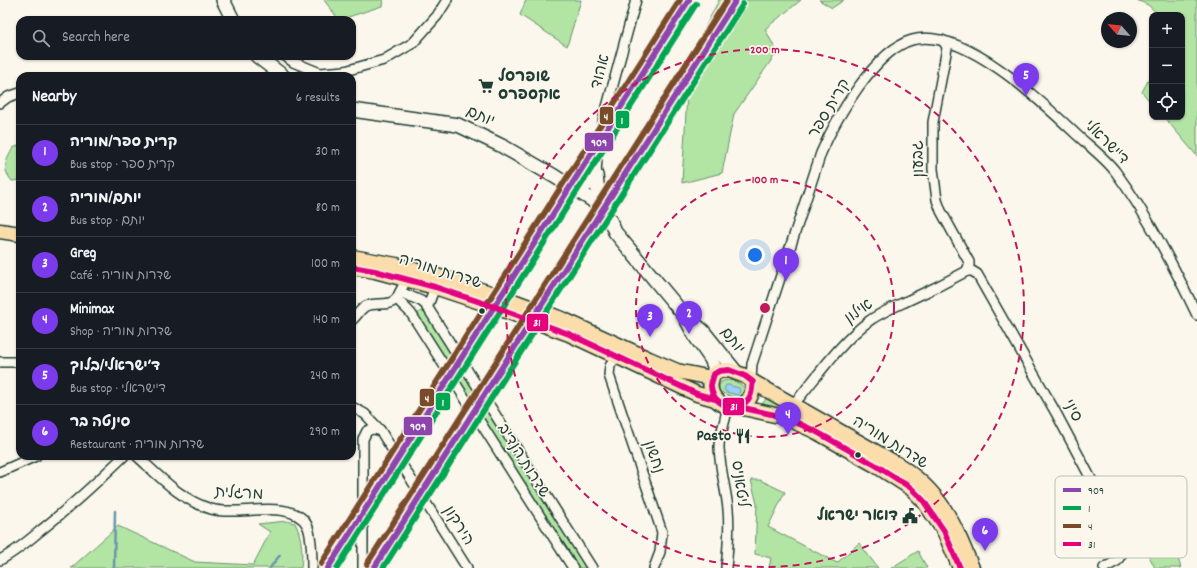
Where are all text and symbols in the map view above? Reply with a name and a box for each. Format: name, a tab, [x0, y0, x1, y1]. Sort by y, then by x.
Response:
north arrow	[1101, 12, 1137, 48]
map controls	[1149, 12, 1185, 120]
button: +	[1149, 12, 1185, 48]
search box	[16, 16, 356, 60]
icon: search	[30, 27, 52, 49]
text: Search here	[62, 27, 130, 49]
text: 200 m	[750, 42, 780, 59]
button: −	[1149, 48, 1185, 84]
street label: אהוד	[585, 52, 617, 92]
pin: 5	[1013, 63, 1039, 96]
place label: שופרסל אקספרס	[498, 66, 561, 107]
street label: קרית ספר	[803, 75, 857, 143]
supermarket icon: שופרסל אקספרס	[477, 77, 495, 95]
button: locate	[1149, 84, 1185, 120]
text: Nearby	[32, 86, 76, 110]
text: 6 results	[296, 89, 340, 108]
street label: יותם	[462, 101, 498, 133]
line badge: 4	[599, 106, 614, 125]
text: 4	[604, 110, 608, 126]
line badge: 1	[615, 110, 630, 129]
text: 1	[621, 114, 623, 130]
street label: ד'ישראלי	[1078, 115, 1134, 171]
text: קרית ספר/מוריה	[70, 132, 177, 154]
line badge: 909	[584, 132, 614, 152]
text: 909	[591, 136, 607, 152]
street label: גבעון	[907, 140, 931, 178]
text: 1	[44, 143, 46, 162]
text: 30 m	[315, 143, 340, 162]
text: Bus stop · קרית ספר	[70, 156, 175, 175]
text: 100 m	[752, 172, 778, 189]
text: יותם/מוריה	[70, 188, 141, 210]
text: 2	[42, 199, 48, 218]
text: 80 m	[316, 199, 340, 218]
text: Bus stop · יותם	[70, 212, 145, 231]
text: Greg	[70, 243, 96, 265]
your location	[745, 245, 765, 265]
street label: שדרות מוריה	[396, 248, 484, 296]
pin: 1	[773, 248, 799, 281]
text: 3	[42, 255, 48, 274]
text: 100 m	[311, 255, 340, 274]
text: Café · שדרות מוריה	[70, 267, 171, 286]
street label: אילון	[840, 294, 878, 330]
text: Minimax	[70, 299, 114, 321]
pin: 2	[676, 301, 702, 334]
centre of rings	[758, 301, 772, 315]
pin: 3	[637, 304, 663, 337]
unlabelled marker	[477, 306, 487, 316]
text: 4	[42, 311, 48, 330]
text: 140 m	[313, 311, 340, 330]
line badge: 31	[526, 313, 549, 332]
text: 31	[533, 316, 541, 332]
street label: יותם	[714, 322, 750, 360]
text: Shop · שדרות מוריה	[70, 323, 172, 342]
text: ד׳ישראלי/בלוך	[70, 356, 160, 378]
text: 5	[42, 367, 48, 386]
text: 240 m	[310, 367, 340, 386]
text: Bus stop · ד'ישראלי	[70, 380, 166, 399]
line badge: 4	[419, 388, 435, 407]
text: 4	[425, 392, 429, 408]
line badge: 1	[435, 392, 451, 411]
text: 1	[442, 396, 444, 412]
street label: סיני	[1057, 396, 1087, 426]
line badge: 31	[722, 397, 745, 416]
text: 31	[730, 400, 738, 416]
pin: 4	[775, 402, 801, 435]
street label: שדרות מוריה	[848, 411, 933, 476]
text: סינטה בר	[70, 412, 130, 434]
line badge: 909	[403, 416, 433, 436]
street label: שדרות הנדיב	[491, 419, 555, 503]
text: 909	[410, 420, 426, 436]
text: 6	[42, 423, 48, 442]
text: 290 m	[309, 423, 340, 442]
place label: Pasto	[696, 425, 731, 448]
restaurant icon: Pasto	[734, 427, 752, 445]
text: Restaurant · שדרות מוריה	[70, 436, 204, 455]
street label: נחשון	[637, 437, 669, 477]
unlabelled marker	[853, 450, 863, 460]
street label: ליטאניס	[724, 459, 754, 510]
legend	[1055, 476, 1187, 558]
street label: מרגלית	[213, 481, 264, 507]
text: 909	[1088, 484, 1104, 500]
street label: הירקון	[437, 502, 479, 550]
text: 1	[1088, 502, 1090, 518]
place label: דואר ישראל	[817, 505, 898, 528]
public building icon: דואר ישראל	[901, 507, 919, 525]
pin: 6	[972, 518, 998, 551]
text: 4	[1088, 520, 1093, 536]
text: 31	[1088, 538, 1095, 554]

